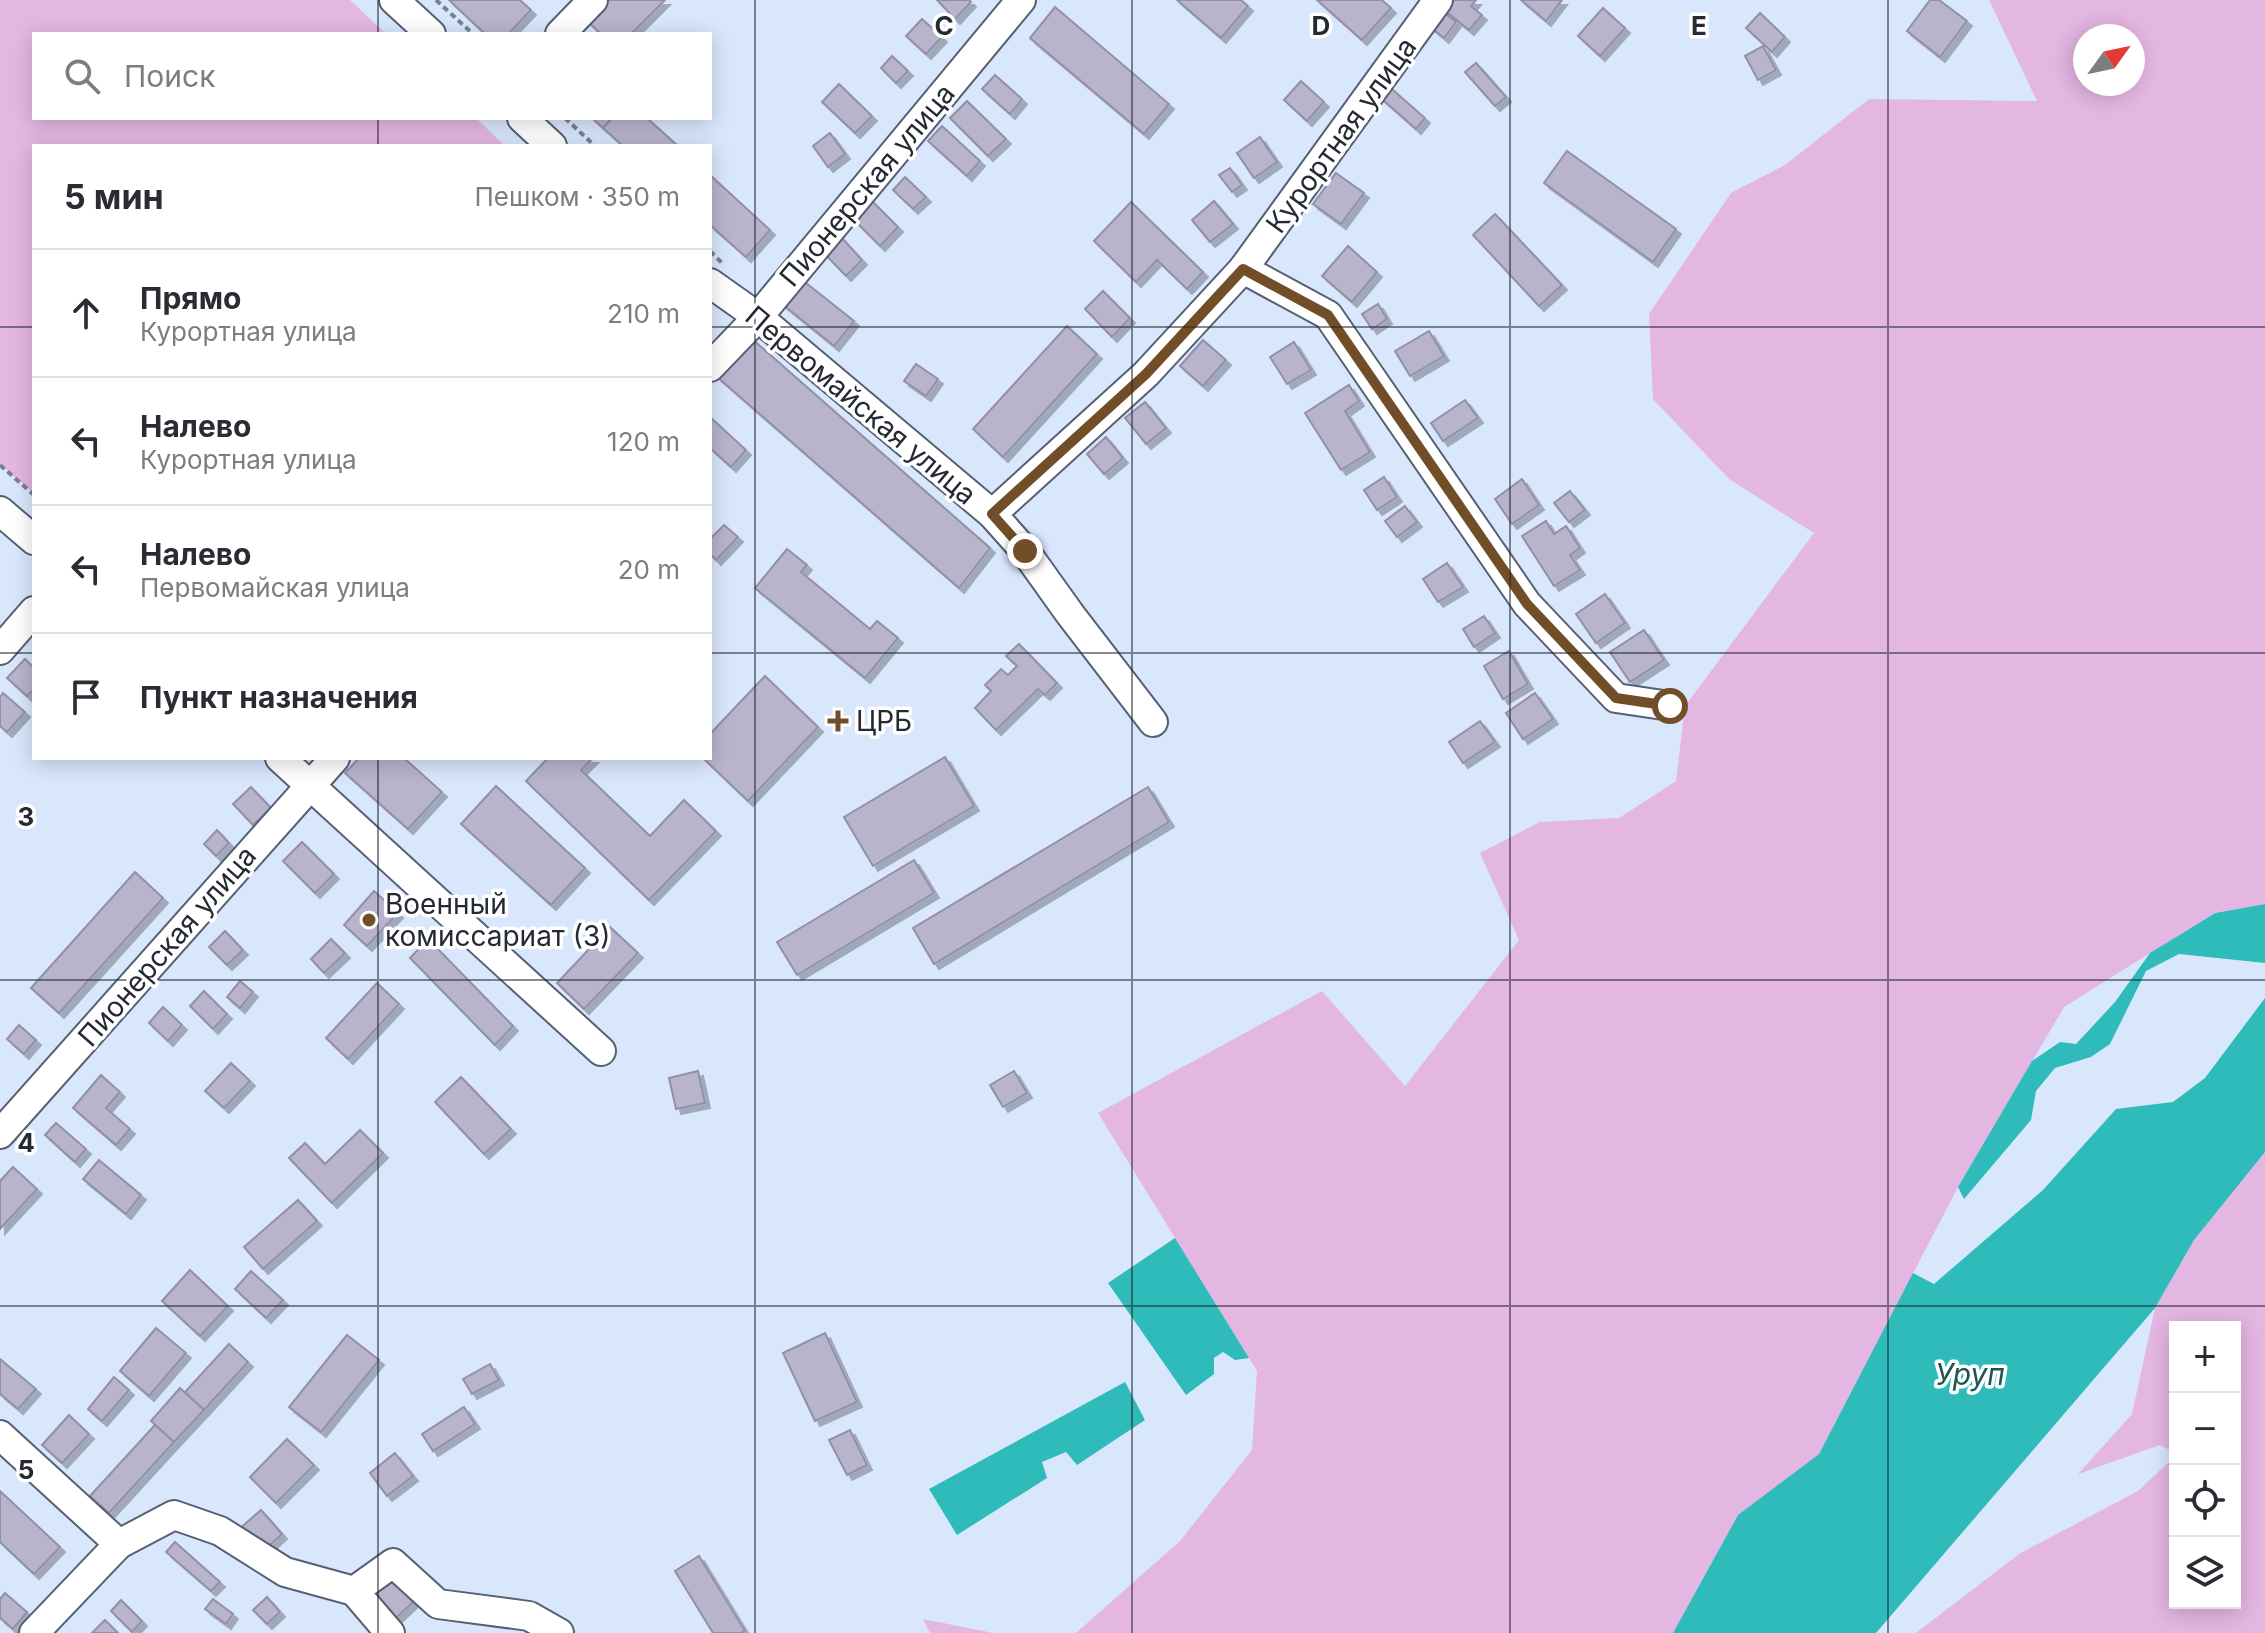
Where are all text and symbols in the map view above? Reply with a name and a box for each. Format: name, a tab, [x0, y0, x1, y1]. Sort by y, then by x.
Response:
text: C	[934, 10, 954, 41]
text: D	[1312, 10, 1330, 41]
text: E	[1691, 10, 1707, 41]
north arrow	[2073, 24, 2145, 96]
street label: Курортная улица	[1259, 31, 1423, 239]
search box	[32, 32, 712, 120]
icon: search	[60, 54, 104, 98]
text: Поиск	[124, 58, 215, 94]
street label: Пионерская улица	[772, 77, 962, 293]
text: 5 мин	[64, 176, 164, 217]
text: Пешком · 350 m	[475, 181, 680, 212]
text: Прямо	[140, 280, 241, 316]
icon: ahead	[64, 291, 108, 335]
text: 210 m	[607, 298, 680, 329]
street label: Первомайская улица	[739, 299, 983, 511]
text: Курортная улица	[140, 316, 357, 347]
text: Налево	[140, 408, 252, 444]
icon: left	[64, 419, 108, 463]
text: 120 m	[607, 426, 680, 457]
text: Курортная улица	[140, 444, 357, 475]
route end	[1007, 533, 1043, 569]
text: Налево	[140, 536, 252, 572]
icon: left	[64, 547, 108, 591]
text: 20 m	[618, 554, 680, 585]
text: Первомайская улица	[140, 572, 410, 603]
icon: arrive	[64, 675, 108, 719]
text: Пункт назначения	[140, 679, 418, 715]
route start	[1652, 688, 1688, 724]
place label: ЦРБ	[856, 704, 912, 738]
marker: ЦРБ	[827, 710, 849, 732]
text: 3	[18, 801, 34, 832]
street label: Пионерская улица	[71, 839, 263, 1053]
place label: Военный комиссариат (3)	[385, 887, 611, 953]
marker: Военный комиссариат (3)	[360, 911, 378, 929]
text: 4	[17, 1127, 35, 1158]
map controls	[2169, 1321, 2241, 1609]
button: +	[2169, 1321, 2241, 1393]
water label: Уруп	[1935, 1356, 2005, 1392]
button: −	[2169, 1393, 2241, 1465]
text: 5	[18, 1454, 34, 1485]
button: locate	[2169, 1465, 2241, 1537]
button: layers	[2169, 1537, 2241, 1609]

